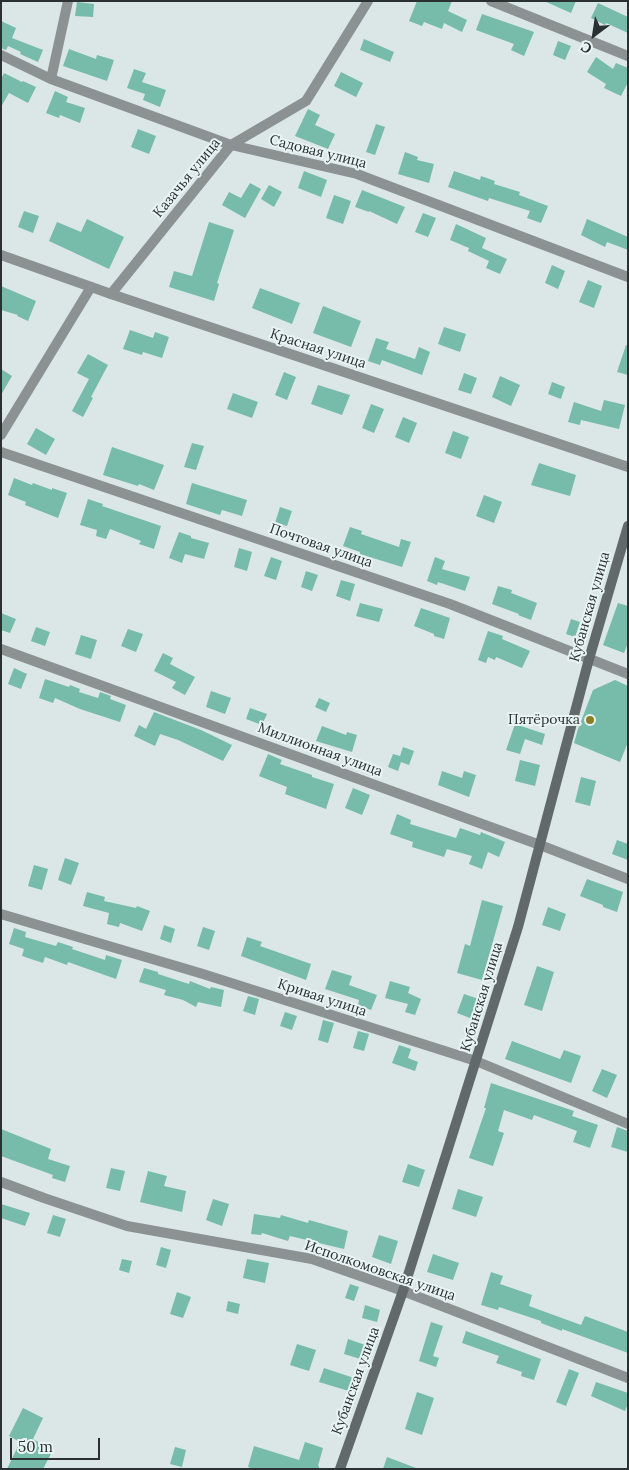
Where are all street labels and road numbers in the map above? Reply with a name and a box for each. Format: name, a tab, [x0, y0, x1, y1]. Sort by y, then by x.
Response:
street label: Садовая улица	[268, 132, 368, 172]
street label: Казачья улица	[150, 135, 224, 221]
street label: Красная улица	[268, 326, 368, 372]
street label: Почтовая улица	[267, 521, 375, 571]
street label: Кубанская улица	[566, 550, 614, 664]
street label: Миллионная улица	[255, 720, 385, 780]
street label: Кубанская улица	[457, 940, 507, 1054]
street label: Кривая улица	[275, 976, 369, 1020]
street label: Исполкомовская улица	[302, 1237, 458, 1305]
street label: Кубанская улица	[329, 1325, 383, 1437]

